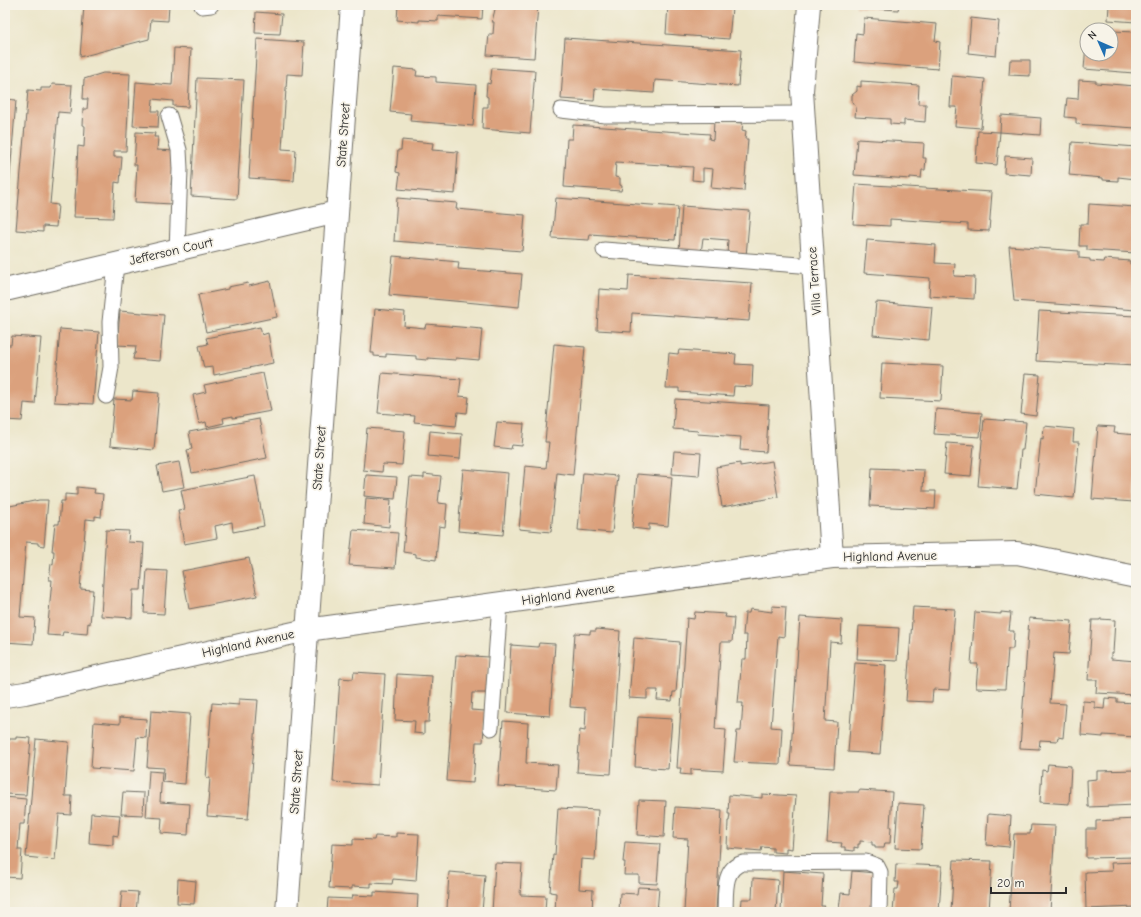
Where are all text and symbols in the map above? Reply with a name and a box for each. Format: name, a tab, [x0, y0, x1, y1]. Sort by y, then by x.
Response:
north arrow	[1079, 22, 1119, 62]
text: N	[1085, 28, 1099, 42]
street label: State Street	[333, 101, 353, 167]
street label: Jefferson Court	[128, 234, 215, 268]
street label: Villa Terrace	[804, 246, 824, 316]
street label: State Street	[309, 424, 329, 490]
street label: Highland Avenue	[843, 548, 937, 564]
street label: Highland Avenue	[521, 580, 616, 608]
street label: Highland Avenue	[201, 626, 296, 660]
street label: State Street	[286, 748, 306, 814]
scale bar	[991, 869, 1066, 895]
text: 20 m	[997, 876, 1025, 890]

